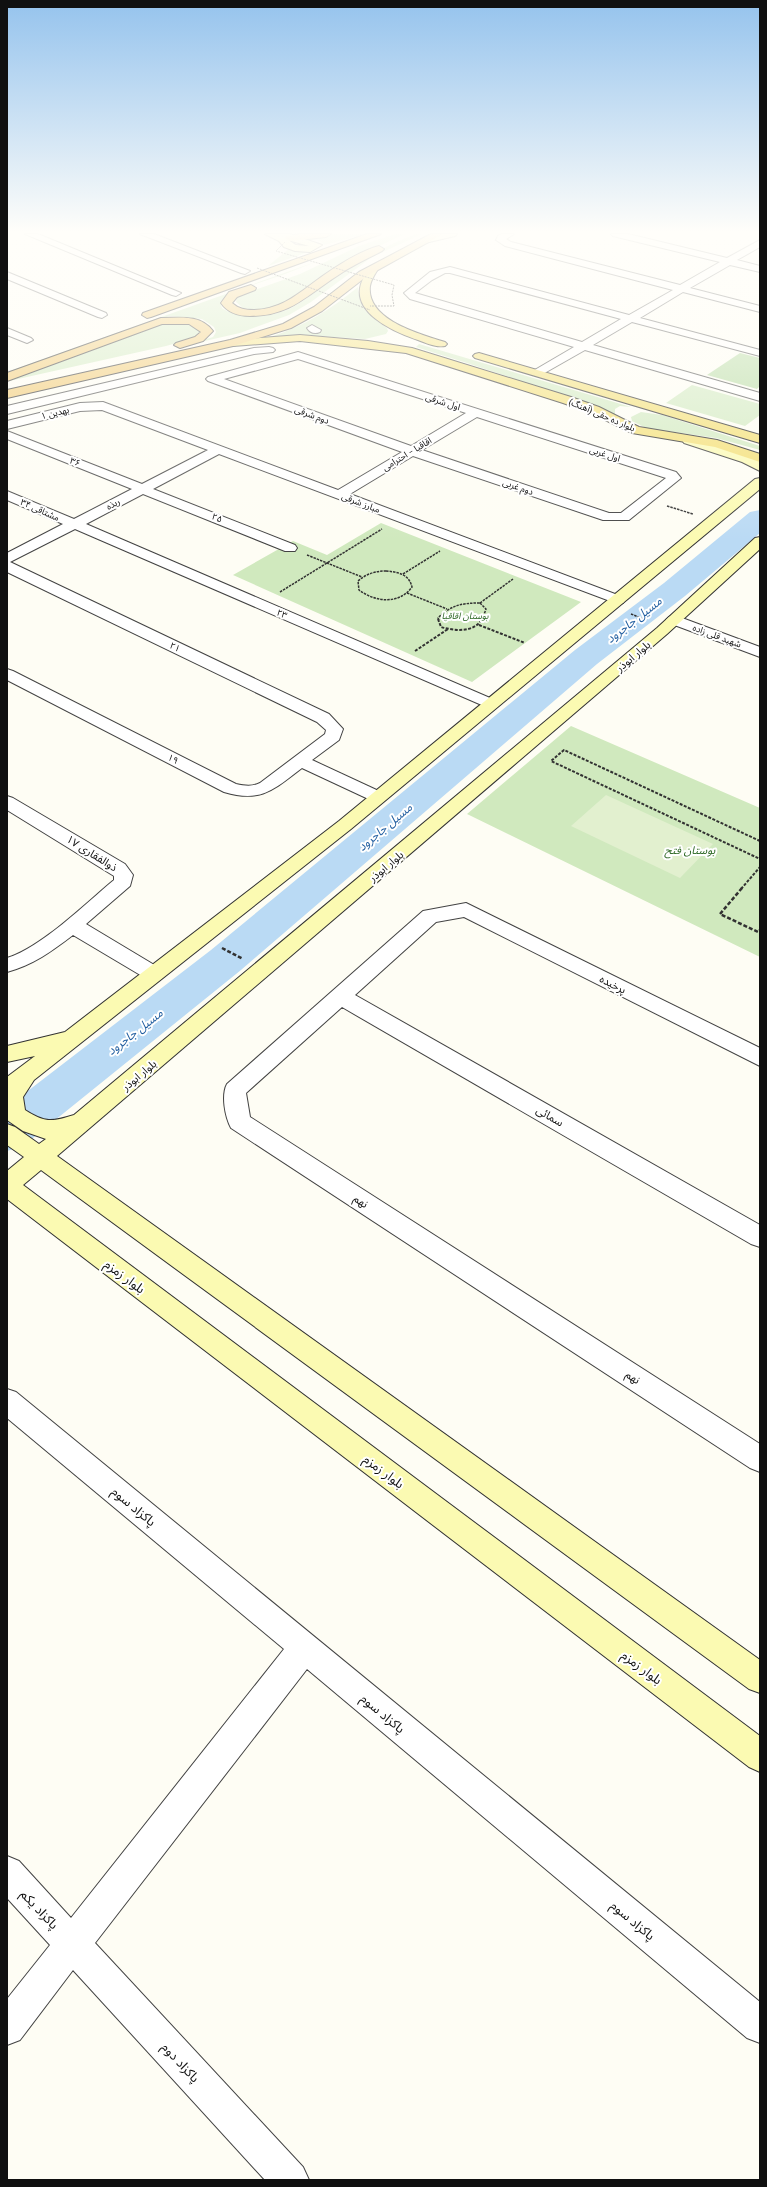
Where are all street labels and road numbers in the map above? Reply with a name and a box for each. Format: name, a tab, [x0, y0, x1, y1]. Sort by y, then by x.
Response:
street label: اول شرقی	[424, 391, 462, 413]
street label: بلوار ده حقی (آهنگ)	[567, 396, 637, 434]
street label: دوم شرقی	[293, 403, 331, 428]
street label: بهدین ۱	[40, 404, 70, 421]
street label: اقاقیا - احترامی	[380, 435, 434, 473]
street label: اول غربی	[588, 443, 622, 465]
street label: ۳۶	[68, 455, 82, 469]
street label: دوم غربی	[501, 476, 535, 499]
street label: مبارز شرقی	[340, 490, 382, 516]
street label: ربذه	[104, 495, 122, 513]
street label: ۳۴ مشتاقی	[19, 496, 62, 523]
street label: ۲۵	[210, 511, 224, 525]
street label: ۲۳	[275, 606, 289, 621]
street label: شهید قلی زاده	[691, 622, 743, 650]
street label: بلوار ابوذر	[612, 637, 653, 675]
street label: ۲۱	[168, 639, 182, 654]
street label: ۱۹	[166, 751, 180, 766]
street label: ذوالفقاری ۱۷	[64, 832, 120, 874]
street label: بلوار ابوذر	[365, 847, 406, 885]
street label: پرخیده	[597, 971, 629, 998]
street label: بلوار ابوذر	[118, 1056, 159, 1094]
street label: سمائی	[534, 1103, 566, 1130]
street label: نهم	[350, 1191, 371, 1213]
street label: بلوار زمزم	[100, 1256, 149, 1298]
street label: نهم	[622, 1367, 643, 1389]
street label: بلوار زمزم	[359, 1451, 408, 1493]
street label: پاکزاد سوم	[107, 1483, 160, 1531]
street label: بلوار زمزم	[617, 1647, 666, 1689]
street label: پاکزاد سوم	[356, 1690, 409, 1738]
street label: پاکزاد یکم	[15, 1886, 62, 1934]
street label: پاکزاد سوم	[606, 1897, 659, 1945]
street label: پاکزاد دوم	[157, 2039, 204, 2087]

